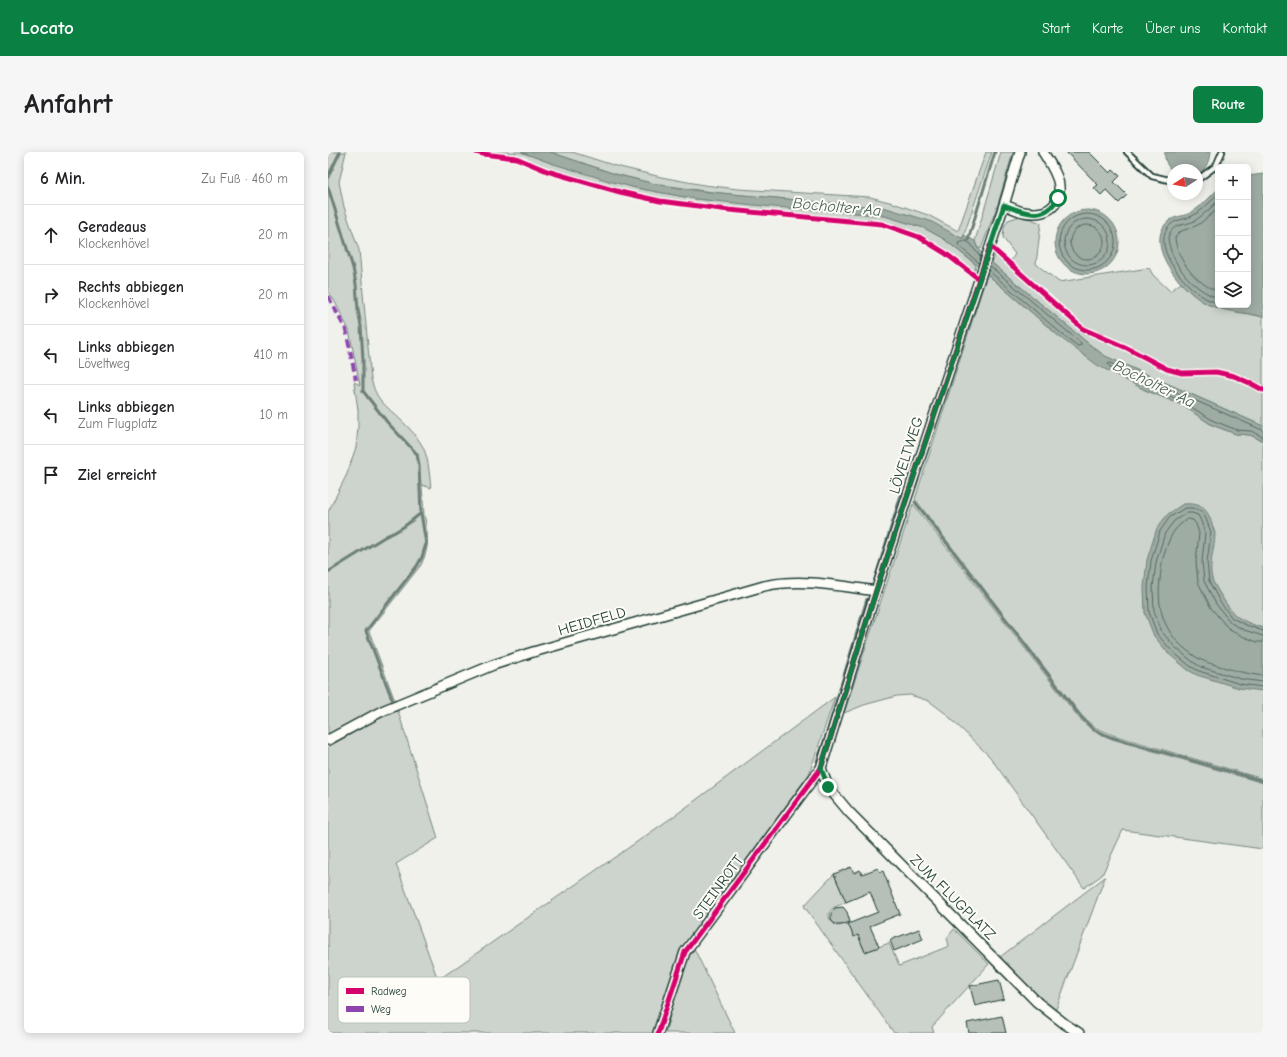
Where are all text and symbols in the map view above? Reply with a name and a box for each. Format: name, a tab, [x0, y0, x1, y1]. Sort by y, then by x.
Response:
text: Locato	[20, 17, 74, 39]
text: Start	[1042, 20, 1070, 37]
text: Karte	[1092, 20, 1123, 37]
text: Über uns	[1145, 20, 1200, 37]
text: Kontakt	[1222, 20, 1267, 37]
button: Route	[1193, 86, 1263, 123]
text: Anfahrt	[24, 88, 113, 120]
north arrow	[1167, 164, 1203, 200]
map controls	[1215, 164, 1251, 308]
button: +	[1215, 164, 1251, 200]
text: 6 Min.	[40, 169, 85, 188]
text: Zu Fuß · 460 m	[201, 171, 288, 186]
route start	[1049, 189, 1067, 207]
water label: Bocholter Aa	[792, 194, 882, 220]
button: −	[1215, 200, 1251, 236]
text: Geradeaus	[78, 218, 146, 236]
icon: ahead	[40, 224, 62, 246]
text: 20 m	[258, 227, 288, 242]
text: Klockenhövel	[78, 236, 149, 251]
button: locate	[1215, 236, 1251, 272]
button: layers	[1215, 272, 1251, 308]
text: Rechts abbiegen	[78, 278, 184, 296]
icon: right	[40, 284, 62, 306]
text: 20 m	[258, 287, 288, 302]
text: Klockenhövel	[78, 296, 149, 311]
text: Links abbiegen	[78, 338, 175, 356]
icon: left	[40, 344, 62, 366]
text: 410 m	[254, 347, 288, 362]
text: Löveltweg	[78, 356, 130, 371]
water label: Bocholter Aa	[1110, 356, 1198, 412]
text: Links abbiegen	[78, 398, 175, 416]
icon: left	[40, 404, 62, 426]
text: 10 m	[260, 407, 288, 422]
street label: LÖVELTWEG	[885, 414, 927, 496]
text: Zum Flugplatz	[78, 416, 157, 431]
icon: arrive	[40, 464, 62, 486]
text: Ziel erreicht	[78, 466, 156, 484]
street label: HEIDFELD	[556, 603, 628, 639]
route end	[819, 778, 837, 796]
street label: ZUM FLUGPLATZ	[906, 850, 1000, 944]
street label: STEINROTT	[689, 851, 747, 923]
legend	[338, 977, 470, 1023]
text: Radweg	[371, 985, 407, 998]
text: Weg	[371, 1003, 391, 1016]

